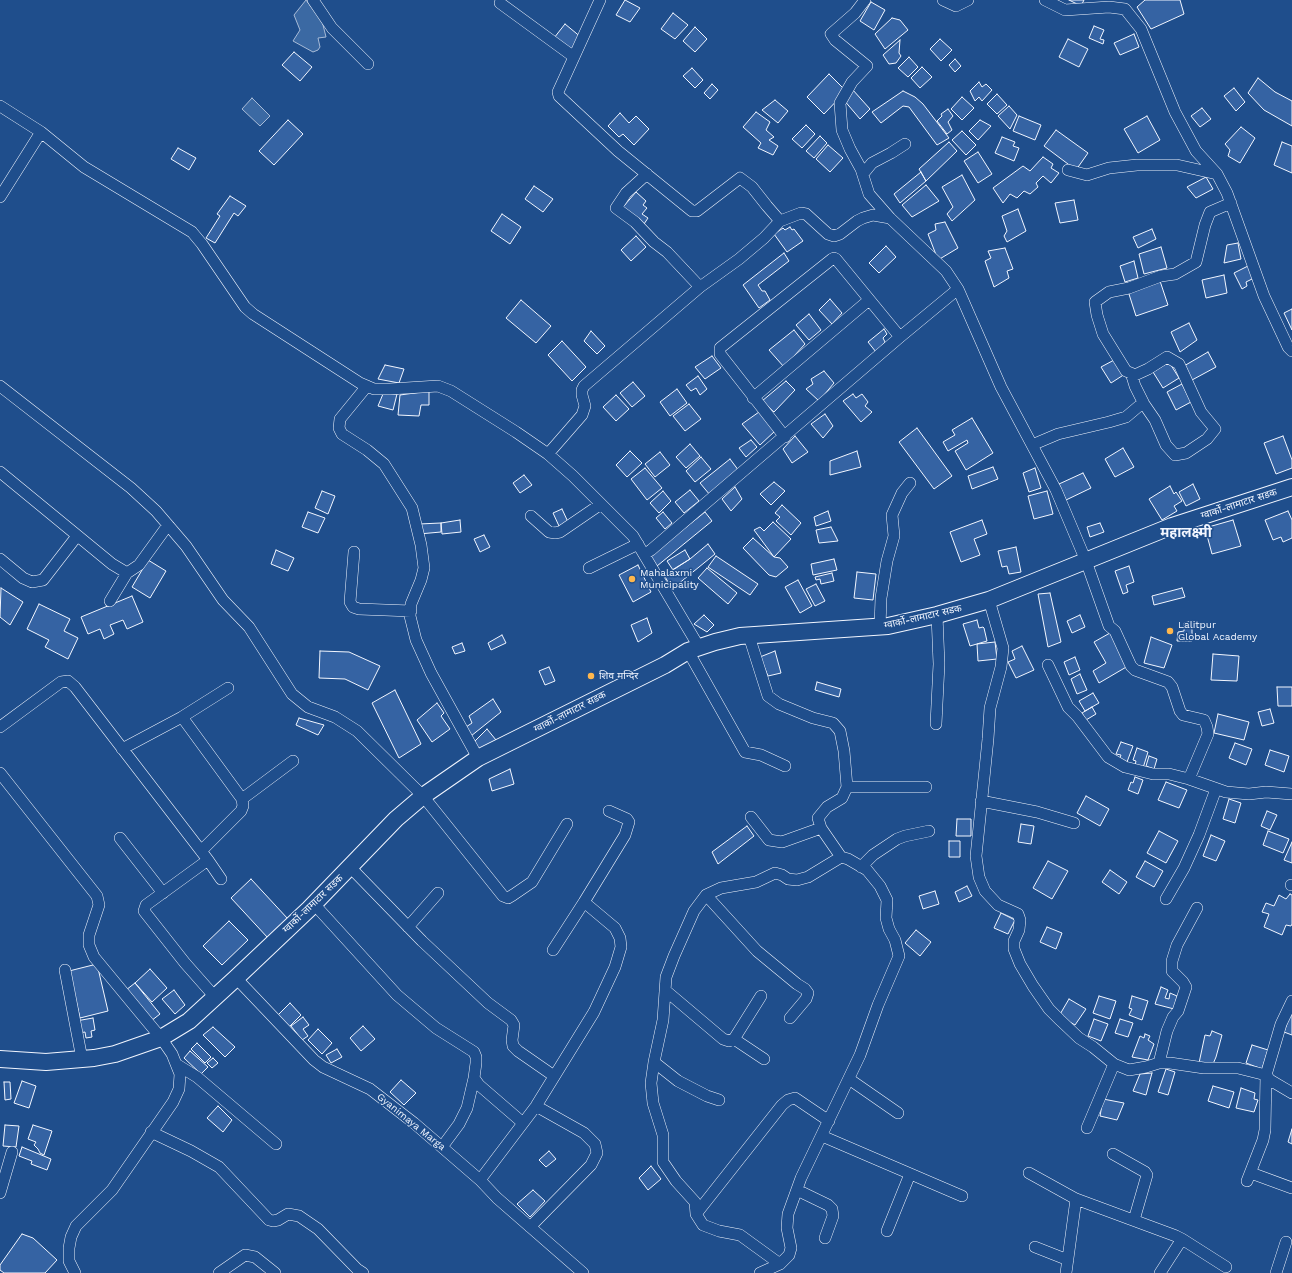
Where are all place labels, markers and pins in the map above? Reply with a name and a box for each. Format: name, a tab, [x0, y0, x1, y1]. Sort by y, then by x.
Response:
place label: Mahalaxmi Municipality	[640, 567, 699, 590]
marker: Mahalaxmi Municipality	[627, 574, 637, 584]
place label: Lalitpur Global Academy	[1178, 619, 1257, 642]
marker: Lalitpur Global Academy	[1165, 626, 1175, 636]
place label: शिव मन्दिर	[599, 670, 638, 682]
marker: शिव मन्दिर	[586, 671, 596, 681]

